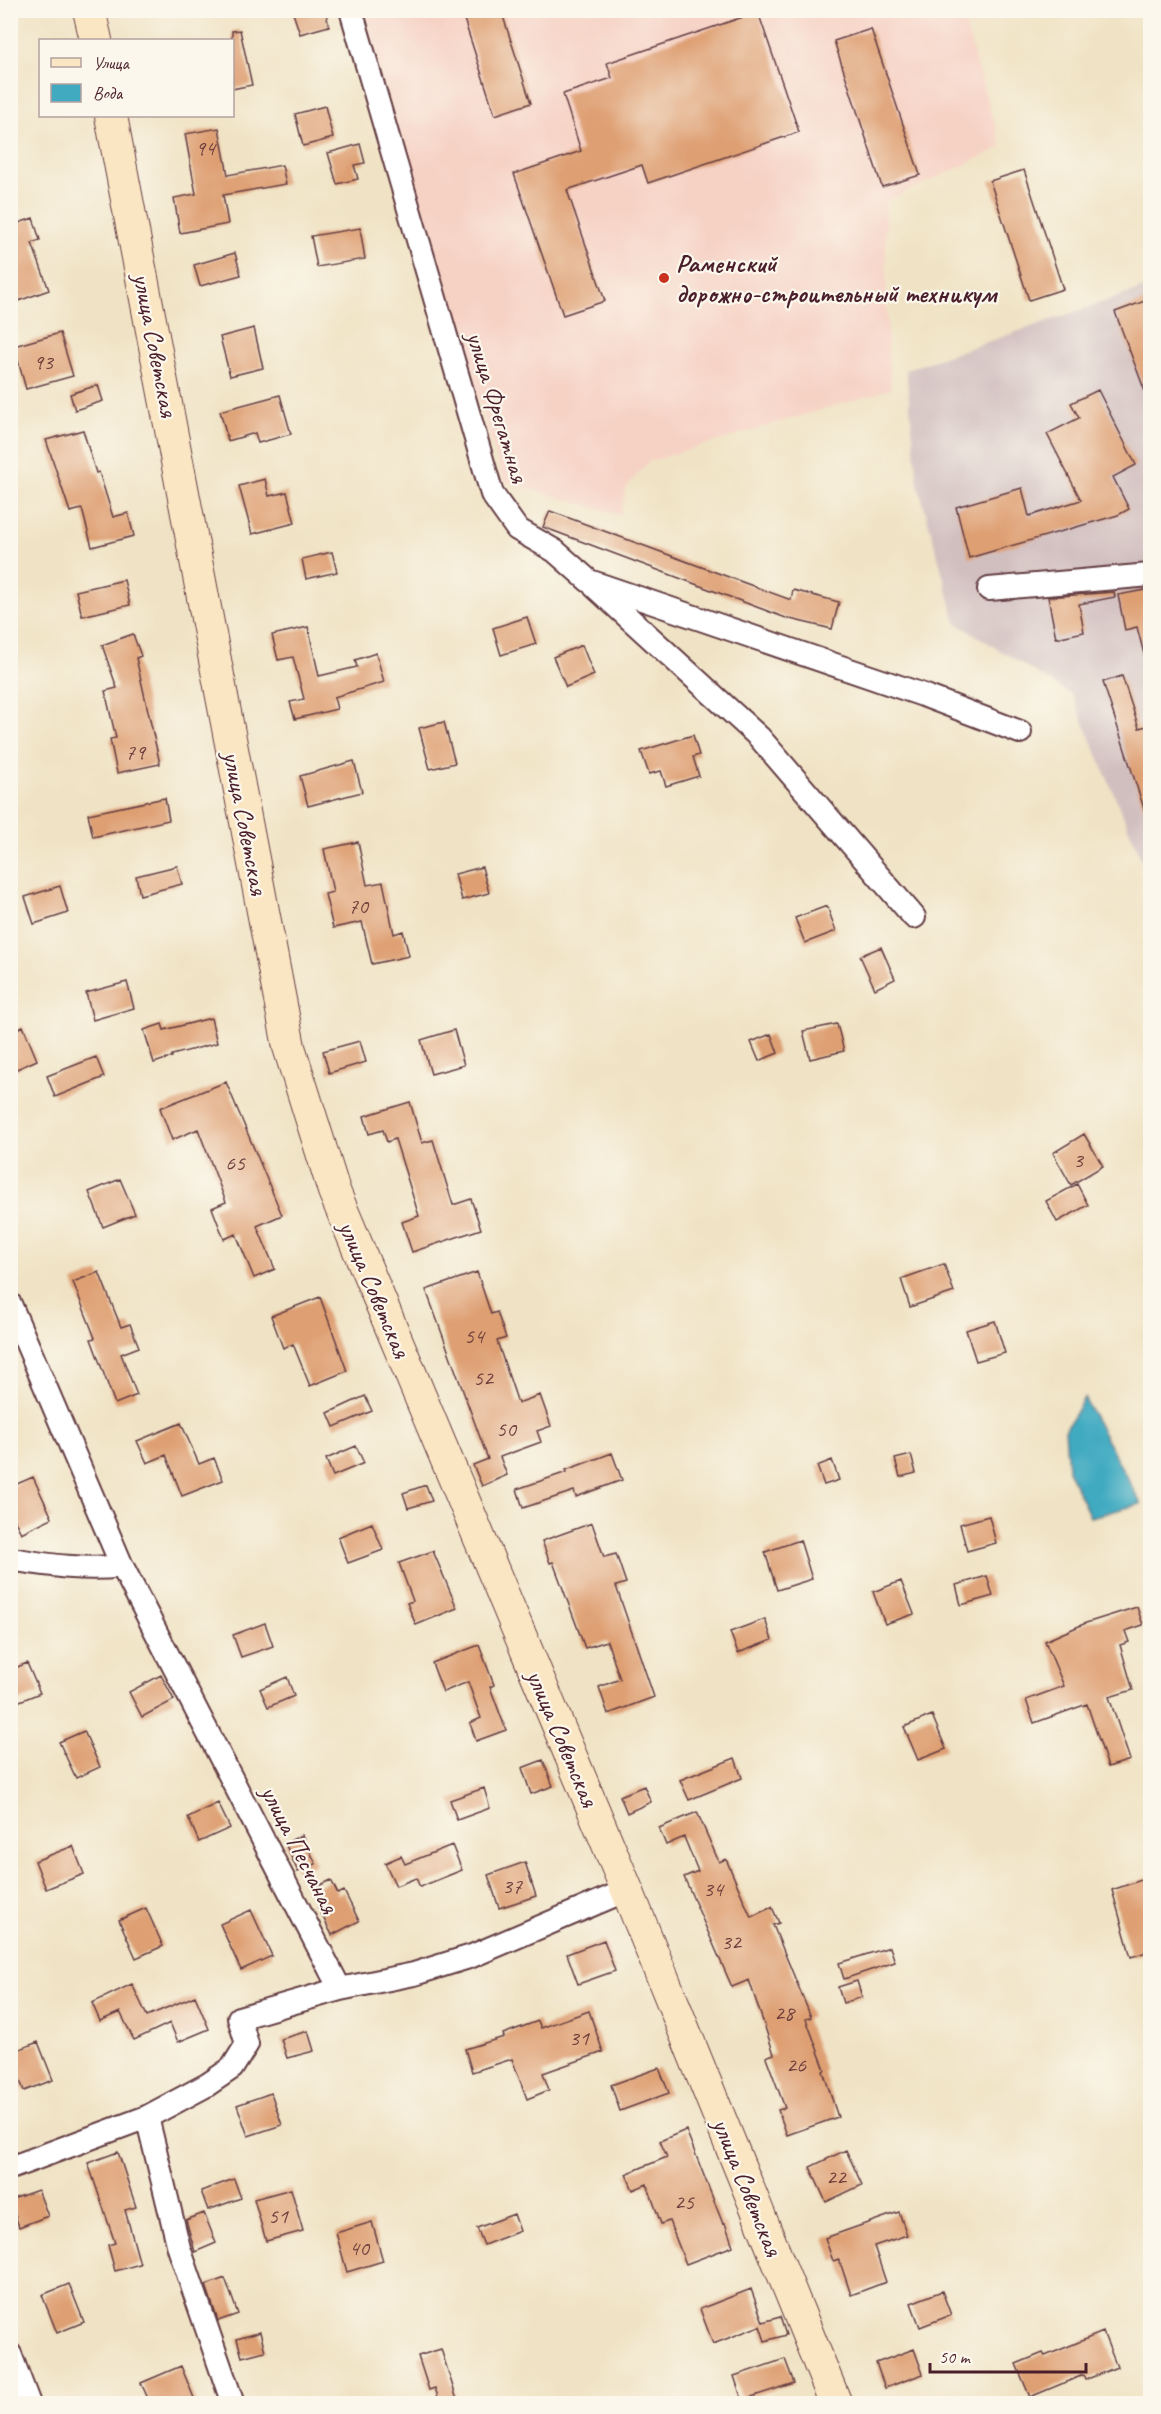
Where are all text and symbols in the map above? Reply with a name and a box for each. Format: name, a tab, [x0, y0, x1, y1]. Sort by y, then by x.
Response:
legend	[39, 39, 234, 117]
text: Улица	[93, 52, 130, 74]
text: Вода	[93, 82, 124, 104]
house number: 94	[195, 134, 217, 162]
place label: Раменский дорожно-строительный техникум	[676, 247, 998, 310]
street label: улица Советская	[125, 268, 186, 421]
marker: Раменский дорожно-строительный техникум	[657, 271, 671, 285]
street label: улица Фрегатная	[458, 326, 537, 488]
house number: 93	[33, 348, 55, 376]
house number: 79	[125, 738, 147, 766]
street label: улица Советская	[215, 746, 276, 899]
house number: 70	[348, 892, 370, 920]
house number: 3	[1073, 1146, 1085, 1174]
house number: 65	[225, 1149, 246, 1177]
street label: улица Советская	[330, 1214, 419, 1364]
house number: 54	[464, 1322, 486, 1350]
house number: 52	[473, 1364, 495, 1392]
house number: 50	[496, 1415, 518, 1443]
street label: улица Советская	[518, 1663, 607, 1813]
street label: улица Песчаная	[252, 1778, 347, 1920]
house number: 37	[502, 1872, 523, 1900]
house number: 34	[703, 1875, 725, 1903]
house number: 32	[721, 1928, 743, 1956]
house number: 28	[774, 1999, 796, 2027]
house number: 31	[569, 2024, 590, 2052]
house number: 26	[786, 2051, 807, 2079]
street label: улица Советская	[704, 2112, 791, 2262]
house number: 22	[826, 2163, 848, 2191]
house number: 25	[674, 2188, 695, 2216]
house number: 51	[268, 2202, 289, 2230]
house number: 40	[349, 2234, 371, 2262]
scale bar	[930, 2336, 1086, 2374]
text: 50 m	[939, 2346, 972, 2368]

